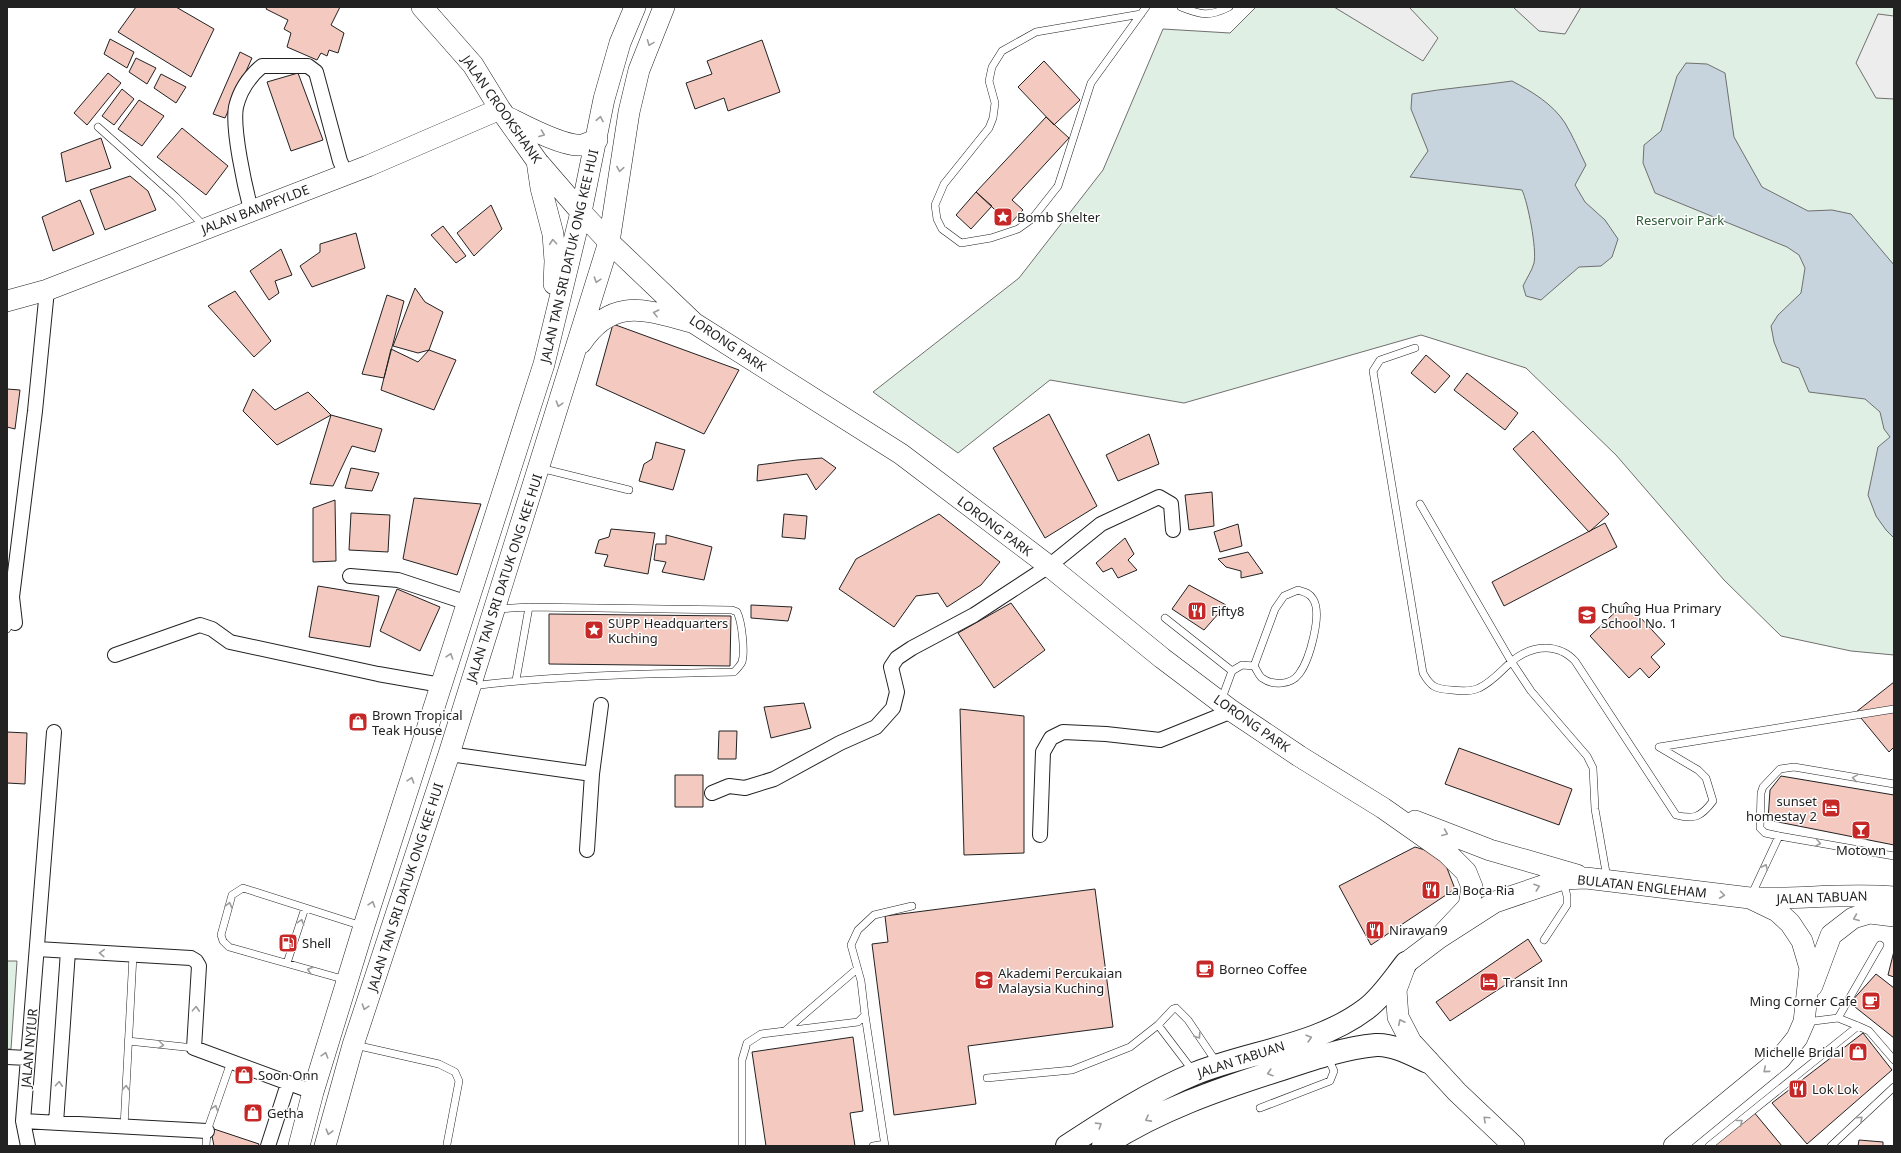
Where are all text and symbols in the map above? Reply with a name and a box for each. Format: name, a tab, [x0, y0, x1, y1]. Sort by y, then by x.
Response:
one-way arrow	[646, 40, 654, 47]
street label: JALAN CROOKSHANK	[457, 50, 547, 167]
one-way arrow	[596, 116, 604, 123]
one-way arrow	[538, 129, 545, 137]
street label: JALAN TAN SRI DATUK ONG KEE HUI	[535, 148, 602, 366]
one-way arrow	[616, 166, 625, 172]
street label: JALAN BAMPFYLDE	[197, 180, 312, 239]
place icon: Bomb Shelter	[992, 206, 1014, 228]
place label: Bomb Shelter	[1017, 208, 1101, 226]
park label: Reservoir Park	[1636, 211, 1724, 229]
one-way arrow	[549, 239, 558, 245]
one-way arrow	[594, 276, 602, 283]
one-way arrow	[653, 309, 660, 318]
street label: LORONG PARK	[686, 311, 771, 376]
one-way arrow	[555, 400, 564, 407]
street label: JALAN TAN SRI DATUK ONG KEE HUI	[461, 471, 546, 686]
street label: LORONG PARK	[954, 492, 1037, 561]
place label: Chung Hua Primary School No. 1	[1601, 599, 1721, 632]
restaurant icon: Fifty8	[1186, 600, 1208, 622]
place label: Fifty8	[1211, 602, 1244, 620]
school or university icon: Chung Hua Primary School No. 1	[1576, 604, 1598, 626]
place label: SUPP Headquarters Kuching	[608, 614, 728, 647]
place icon: SUPP Headquarters Kuching	[583, 619, 605, 641]
one-way arrow	[445, 653, 454, 660]
street label: LORONG PARK	[1210, 690, 1295, 757]
place label: Brown Tropical Teak House	[372, 706, 463, 739]
shop icon: Brown Tropical Teak House	[347, 711, 369, 733]
one-way arrow	[1852, 774, 1859, 783]
one-way arrow	[406, 777, 415, 784]
street label: JALAN TAN SRI DATUK ONG KEE HUI	[362, 780, 447, 995]
place label: sunset homestay 2	[1746, 792, 1817, 825]
hotel icon: sunset homestay 2	[1820, 797, 1842, 819]
bar icon: Motown	[1850, 819, 1872, 841]
one-way arrow	[1442, 828, 1449, 836]
one-way arrow	[1815, 838, 1821, 846]
place label: Motown	[1836, 841, 1886, 859]
one-way arrow	[1760, 864, 1768, 871]
street label: BULATAN ENGLEHAM	[1576, 870, 1708, 902]
restaurant icon: La Boca Ria	[1420, 879, 1442, 901]
place label: La Boca Ria	[1445, 881, 1514, 899]
one-way arrow	[1533, 883, 1540, 892]
street label: JALAN TABUAN	[1774, 886, 1868, 908]
one-way arrow	[1719, 890, 1725, 899]
one-way arrow	[367, 900, 375, 907]
one-way arrow	[225, 902, 233, 908]
one-way arrow	[1853, 913, 1860, 921]
one-way arrow	[296, 919, 304, 926]
restaurant icon: Nirawan9	[1364, 919, 1386, 941]
place label: Nirawan9	[1389, 921, 1448, 939]
fuel station icon: Shell	[277, 932, 299, 954]
place label: Shell	[302, 934, 331, 952]
one-way arrow	[99, 948, 105, 957]
cafe icon: Borneo Coffee	[1194, 958, 1216, 980]
place label: Borneo Coffee	[1219, 960, 1307, 978]
place label: Akademi Percukaian Malaysia Kuching	[998, 964, 1122, 997]
one-way arrow	[307, 966, 314, 975]
school or university icon: Akademi Percukaian Malaysia Kuching	[973, 969, 995, 991]
hotel icon: Transit Inn	[1478, 971, 1500, 993]
place label: Transit Inn	[1503, 973, 1568, 991]
cafe icon: Ming Corner Cafe	[1860, 990, 1882, 1012]
place label: Ming Corner Cafe	[1750, 992, 1857, 1010]
one-way arrow	[361, 1004, 370, 1011]
one-way arrow	[192, 1006, 201, 1012]
street label: JALAN NYIUR	[16, 1008, 41, 1090]
one-way arrow	[1398, 1019, 1406, 1026]
one-way arrow	[1193, 1031, 1200, 1038]
one-way arrow	[1305, 1034, 1312, 1043]
street label: JALAN TABUAN	[1193, 1036, 1287, 1082]
one-way arrow	[158, 1040, 164, 1049]
shop icon: Michelle Bridal	[1847, 1041, 1869, 1063]
place label: Michelle Bridal	[1754, 1043, 1844, 1061]
one-way arrow	[320, 1051, 329, 1058]
shop icon: Soon Onn	[233, 1064, 255, 1086]
place label: Soon Onn	[258, 1066, 319, 1084]
one-way arrow	[1763, 1066, 1771, 1073]
one-way arrow	[1266, 1068, 1273, 1077]
restaurant icon: Lok Lok	[1787, 1078, 1809, 1100]
place label: Lok Lok	[1812, 1080, 1859, 1098]
one-way arrow	[54, 1081, 63, 1087]
one-way arrow	[122, 1085, 130, 1091]
shop icon: Getha	[242, 1102, 264, 1124]
place label: Getha	[267, 1104, 304, 1122]
one-way arrow	[210, 1105, 219, 1112]
one-way arrow	[1145, 1115, 1153, 1122]
one-way arrow	[1483, 1116, 1491, 1123]
one-way arrow	[1855, 1117, 1862, 1124]
one-way arrow	[1735, 1119, 1742, 1126]
one-way arrow	[1095, 1122, 1102, 1130]
one-way arrow	[325, 1128, 334, 1135]

